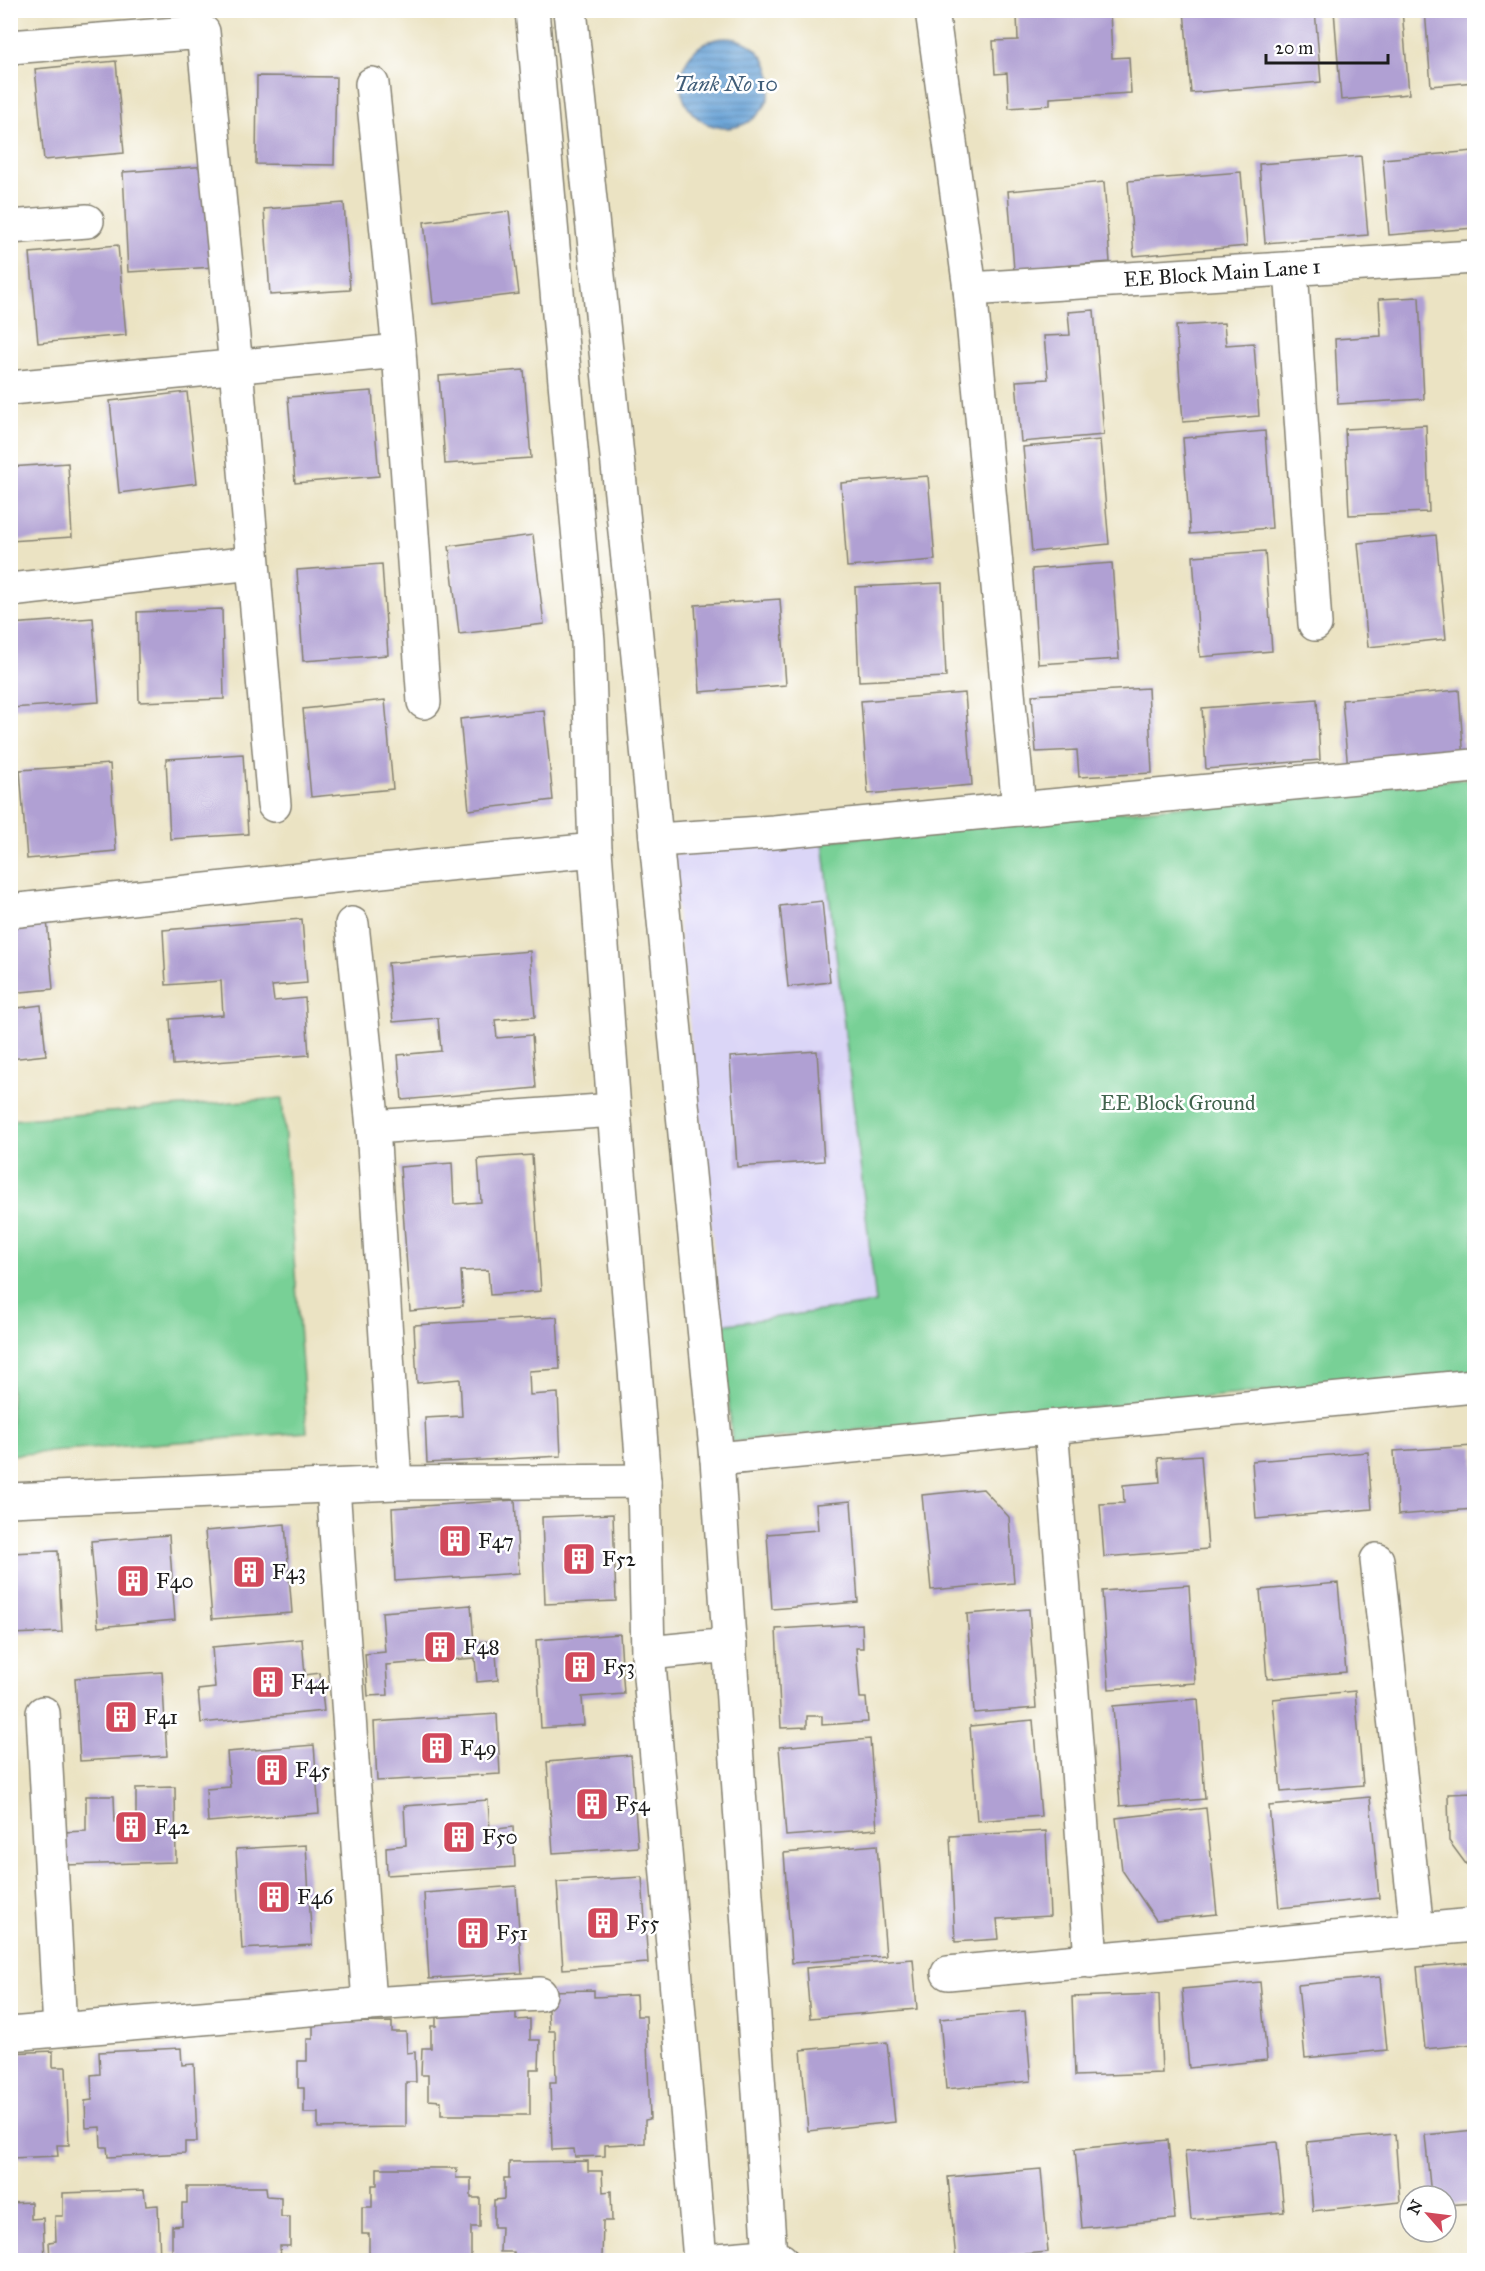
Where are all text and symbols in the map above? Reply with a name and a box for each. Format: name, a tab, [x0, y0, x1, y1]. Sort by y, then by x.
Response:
scale bar	[1266, 27, 1388, 65]
text: 20 m	[1275, 37, 1313, 59]
water label: Tank No 10	[674, 70, 778, 97]
street label: EE Block Main Lane 1	[1123, 253, 1321, 293]
park label: EE Block Ground	[1101, 1090, 1256, 1116]
building icon: F47	[437, 1523, 473, 1559]
place label: F47	[478, 1528, 514, 1554]
building icon: F52	[561, 1541, 597, 1577]
place label: F52	[602, 1546, 636, 1572]
building icon: F43	[231, 1554, 267, 1590]
place label: F43	[272, 1559, 306, 1585]
building icon: F40	[115, 1563, 151, 1599]
place label: F40	[156, 1568, 194, 1594]
building icon: F48	[422, 1629, 458, 1665]
place label: F48	[463, 1634, 500, 1660]
building icon: F53	[562, 1649, 598, 1685]
place label: F53	[603, 1654, 635, 1680]
building icon: F44	[250, 1664, 286, 1700]
place label: F44	[291, 1669, 329, 1695]
building icon: F41	[103, 1699, 139, 1735]
place label: F41	[144, 1704, 178, 1730]
building icon: F49	[419, 1730, 455, 1766]
place label: F49	[460, 1735, 497, 1761]
building icon: F45	[254, 1752, 290, 1788]
place label: F45	[295, 1757, 330, 1783]
building icon: F54	[574, 1786, 610, 1822]
place label: F54	[615, 1791, 651, 1817]
building icon: F42	[113, 1809, 149, 1845]
place label: F42	[154, 1814, 190, 1840]
building icon: F50	[441, 1819, 477, 1855]
place label: F50	[482, 1824, 518, 1850]
building icon: F46	[256, 1879, 292, 1915]
place label: F46	[297, 1884, 334, 1910]
building icon: F55	[585, 1905, 621, 1941]
place label: F55	[626, 1910, 659, 1936]
building icon: F51	[455, 1915, 491, 1951]
place label: F51	[496, 1920, 528, 1946]
north arrow	[1398, 2184, 1458, 2244]
text: N	[1404, 2196, 1427, 2218]

